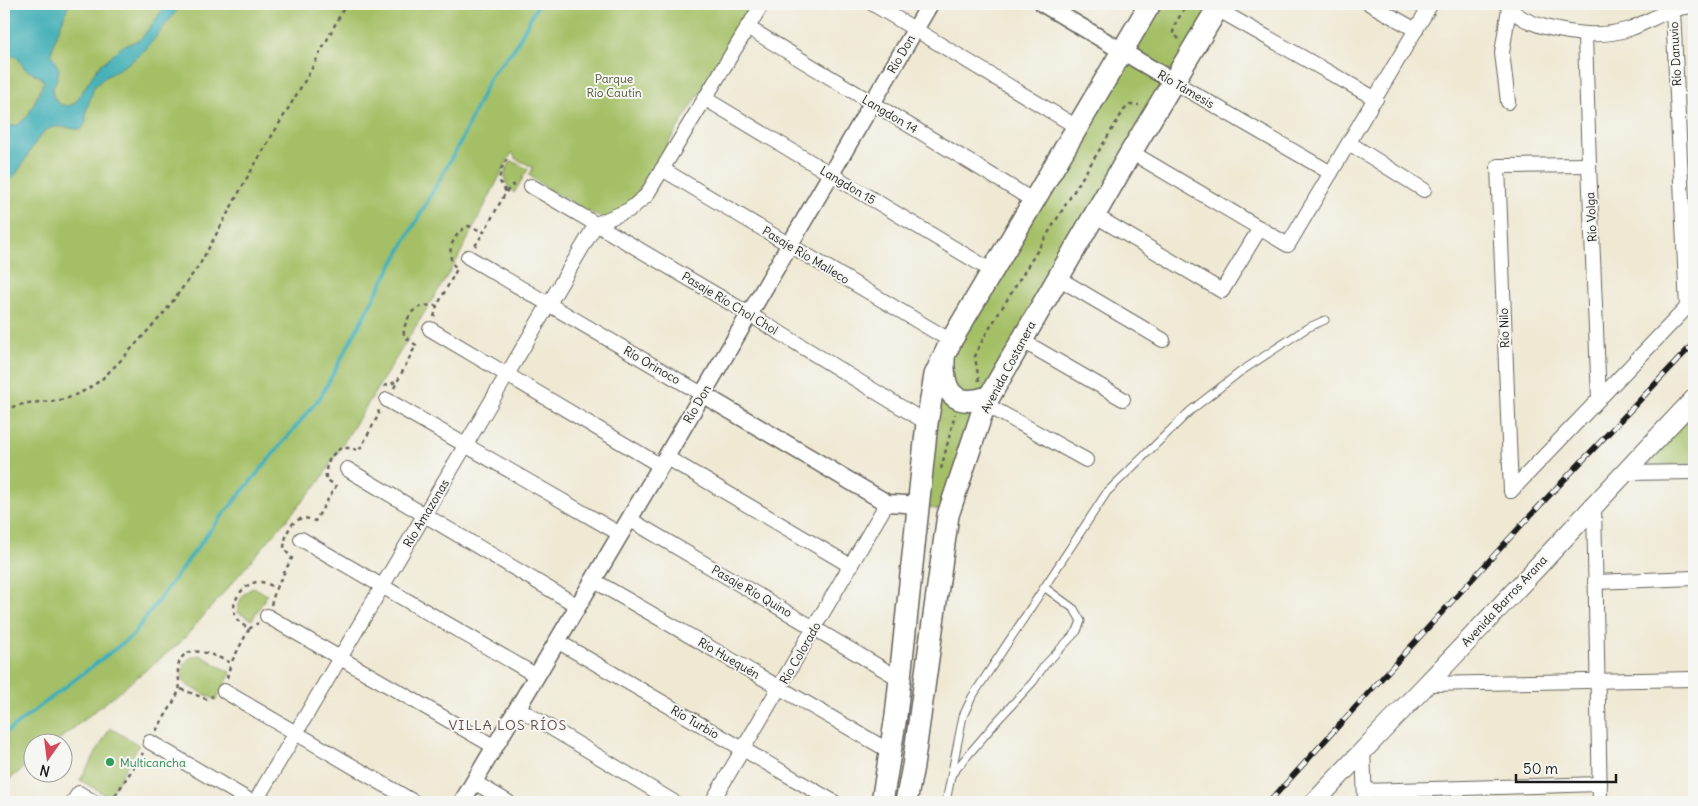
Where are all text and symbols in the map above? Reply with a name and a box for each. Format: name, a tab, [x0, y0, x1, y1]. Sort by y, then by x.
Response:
street label: Río Danuvio	[1666, 21, 1684, 87]
street label: Río Don	[884, 32, 918, 76]
street label: Río Támesis	[1155, 67, 1217, 111]
park label: Parque Río Cautín	[586, 71, 642, 100]
street label: Langdon 14	[859, 92, 921, 136]
street label: Langdon 15	[817, 163, 879, 207]
street label: Río Volga	[1582, 192, 1600, 242]
street label: Pasaje Río Malleco	[760, 223, 853, 287]
street label: Pasaje Río Chol Chol	[679, 268, 781, 338]
street label: Río Nilo	[1496, 307, 1512, 348]
street label: Avenida Costanera	[977, 318, 1039, 416]
street label: Río Orinoco	[621, 343, 683, 387]
street label: Río Don	[680, 382, 714, 426]
street label: Río Amazonas	[400, 476, 452, 550]
street label: Avenida Barros Arana	[1458, 552, 1550, 650]
street label: Pasaje Río Quino	[709, 562, 795, 620]
street label: Río Colorado	[776, 619, 824, 687]
street label: Río Huequén	[695, 634, 763, 682]
street label: Río Turbio	[668, 702, 722, 742]
district label: VILLA LOS RÍOS	[449, 716, 567, 734]
north arrow	[22, 734, 72, 784]
scale bar	[1516, 751, 1616, 783]
place label: Multicancha	[120, 755, 186, 770]
marker: Multicancha	[104, 756, 116, 768]
text: 50 m	[1523, 759, 1558, 778]
text: N	[38, 761, 52, 781]

